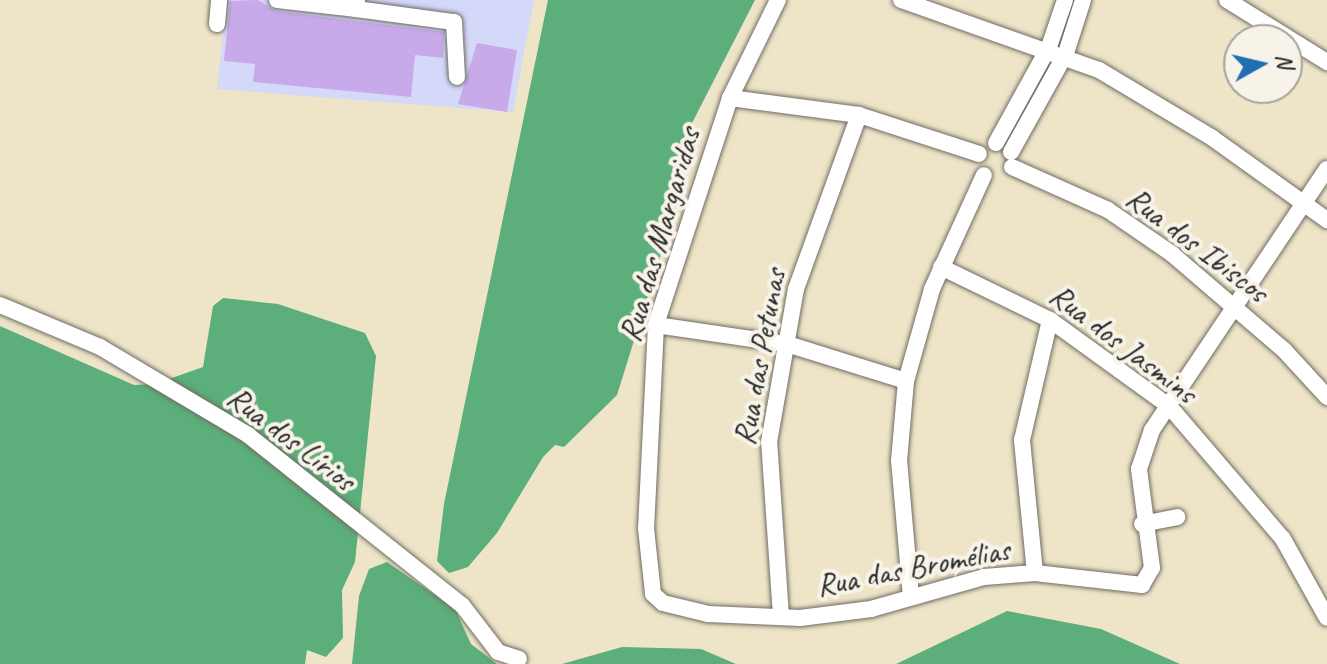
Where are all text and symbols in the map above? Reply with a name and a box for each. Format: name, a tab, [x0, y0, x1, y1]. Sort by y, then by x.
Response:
north arrow	[1223, 24, 1303, 104]
text: N	[1270, 52, 1300, 70]
street label: Rua das Margaridas	[611, 123, 709, 347]
street label: Rua dos Ibiscos	[1118, 179, 1276, 311]
street label: Rua das Petunas	[726, 265, 794, 449]
street label: Rua dos Jasmins	[1041, 276, 1205, 412]
street label: Rua dos Lírios	[219, 378, 363, 500]
street label: Rua das Bromélias	[812, 530, 1014, 606]

